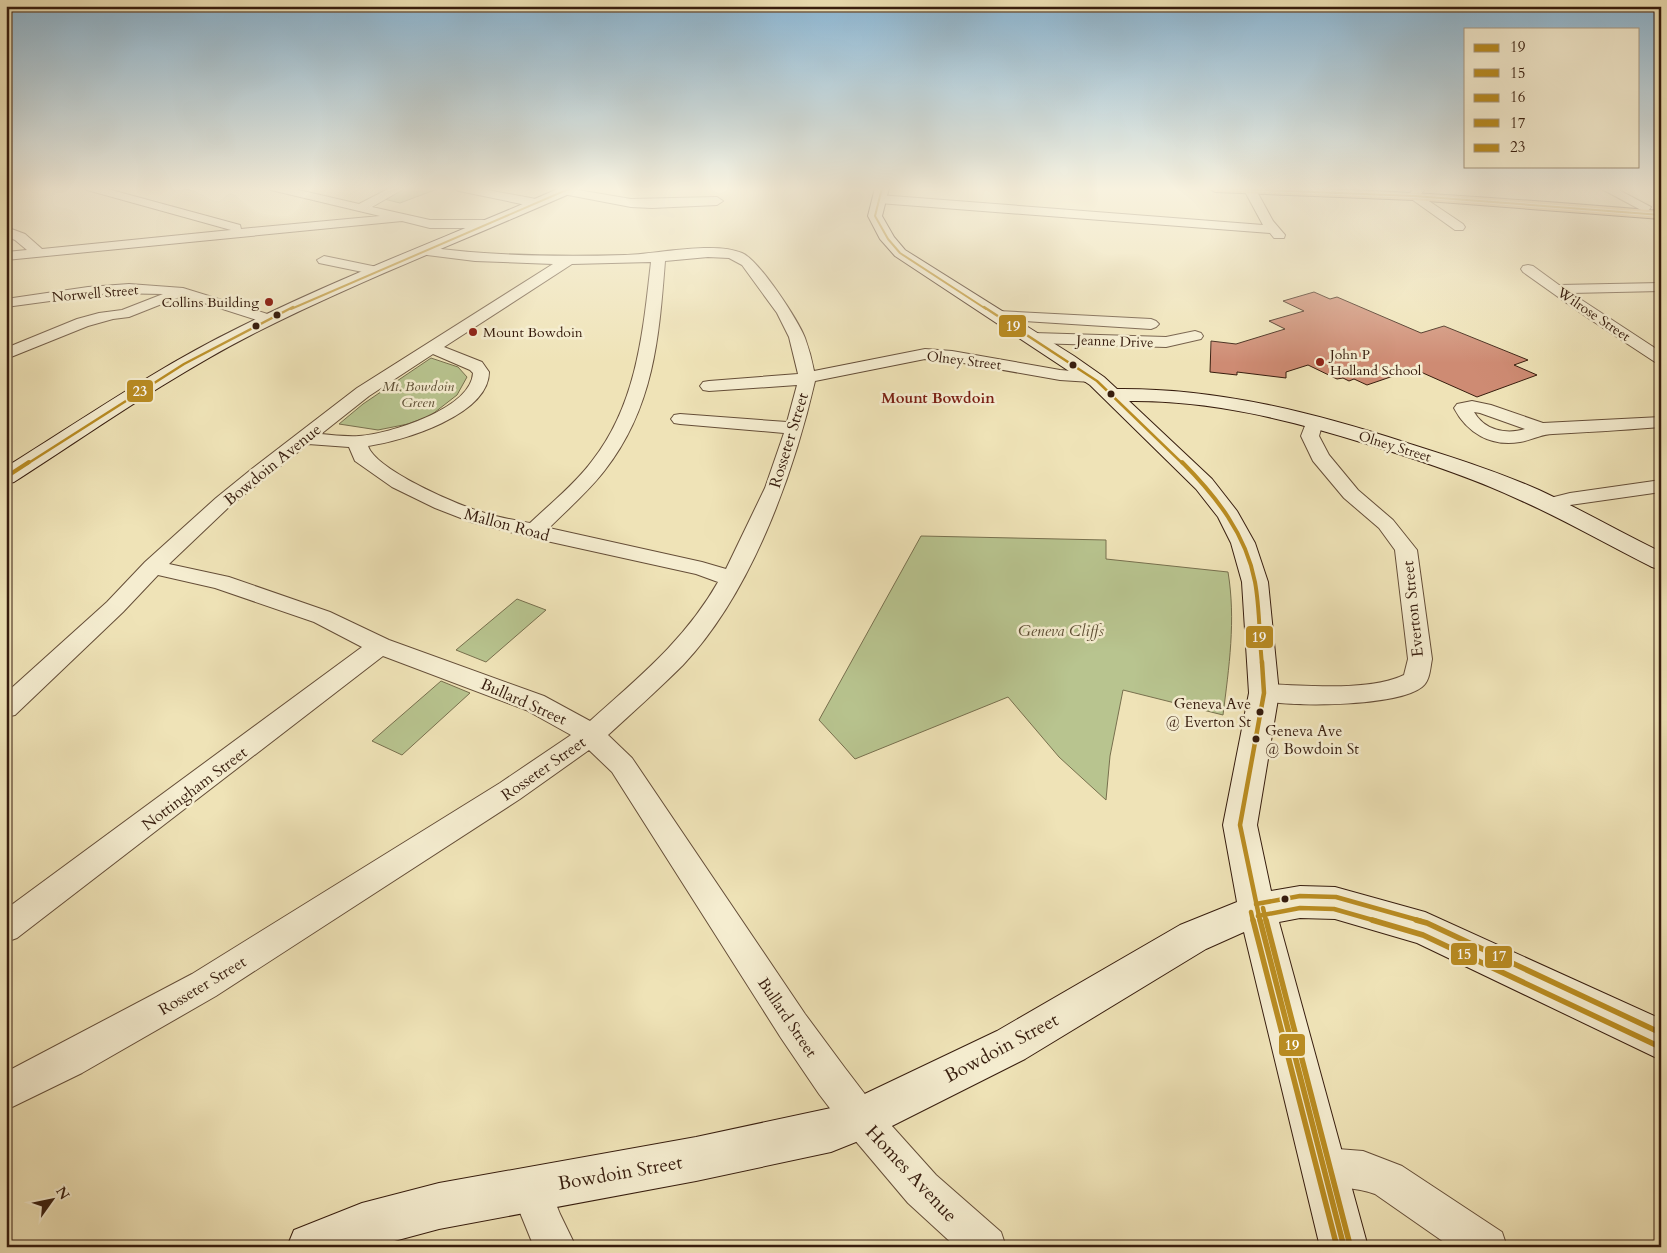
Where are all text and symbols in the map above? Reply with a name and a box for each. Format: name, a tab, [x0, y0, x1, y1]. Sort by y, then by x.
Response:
legend	[1464, 28, 1640, 168]
text: 19	[1510, 37, 1526, 57]
text: 15	[1510, 63, 1525, 83]
text: 16	[1510, 87, 1526, 107]
text: 17	[1510, 113, 1526, 133]
text: 23	[1510, 137, 1525, 157]
street label: Norwell Street	[51, 280, 140, 307]
street label: Wilrose Street	[1553, 282, 1634, 346]
place label: Collins Building	[161, 293, 259, 312]
marker: Collins Building	[263, 296, 275, 308]
unlabelled marker	[272, 310, 282, 320]
line badge: 19	[998, 314, 1027, 338]
text: 19	[1006, 317, 1020, 336]
unlabelled marker	[251, 321, 261, 331]
place label: Mount Bowdoin	[483, 323, 583, 342]
marker: Mount Bowdoin	[467, 326, 479, 338]
street label: Jeanne Drive	[1074, 331, 1154, 352]
place label: John P Holland School	[1328, 345, 1422, 380]
street label: Olney Street	[926, 347, 1003, 375]
marker: John P Holland School	[1314, 356, 1326, 368]
unlabelled marker	[1068, 360, 1078, 370]
park label: Mt. Bowdoin Green	[382, 377, 454, 412]
line badge: 23	[126, 379, 154, 403]
text: 23	[133, 382, 147, 401]
district label: Mount Bowdoin	[881, 388, 995, 408]
unlabelled marker	[1106, 389, 1116, 399]
street label: Rosseter Street	[764, 390, 814, 491]
street label: Bowdoin Avenue	[219, 419, 326, 511]
street label: Olney Street	[1356, 426, 1434, 467]
street label: Mallon Road	[462, 503, 552, 547]
street label: Everton Street	[1397, 560, 1429, 658]
park label: Geneva Cliffs	[1018, 620, 1105, 642]
line badge: 19	[1245, 625, 1274, 649]
text: 19	[1252, 628, 1266, 647]
street label: Bullard Street	[477, 673, 570, 731]
place label: Geneva Ave @ Everton St	[1166, 694, 1251, 732]
marker: Geneva Ave @ Everton St	[1255, 707, 1265, 717]
place label: Geneva Ave @ Bowdoin St	[1265, 721, 1359, 759]
street label: Rosseter Street	[497, 732, 590, 806]
marker: Geneva Ave @ Bowdoin St	[1251, 734, 1261, 744]
street label: Nottingham Street	[137, 742, 252, 836]
unlabelled marker	[1280, 894, 1290, 904]
line badge: 15	[1450, 942, 1478, 966]
text: 15	[1457, 945, 1471, 964]
line badge: 17	[1484, 945, 1513, 969]
text: 17	[1492, 947, 1506, 966]
street label: Rosseter Street	[155, 951, 250, 1021]
street label: Bullard Street	[752, 973, 822, 1062]
street label: Bowdoin Street	[940, 1007, 1063, 1089]
line badge: 19	[1278, 1033, 1306, 1057]
text: 19	[1285, 1036, 1299, 1055]
street label: Homes Avenue	[860, 1120, 963, 1228]
street label: Bowdoin Street	[556, 1149, 684, 1197]
north arrow	[28, 1176, 78, 1226]
text: N	[51, 1183, 74, 1203]

